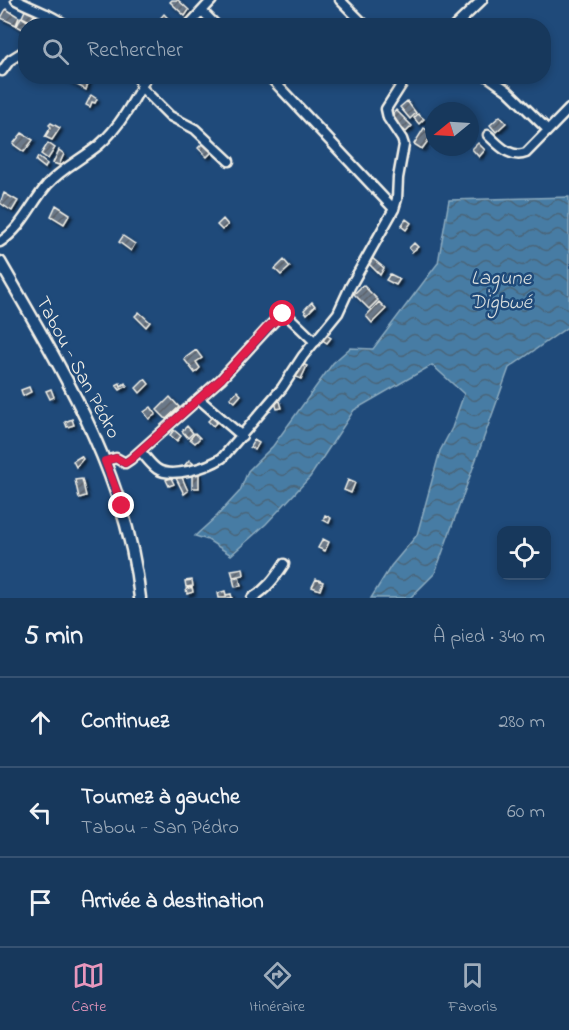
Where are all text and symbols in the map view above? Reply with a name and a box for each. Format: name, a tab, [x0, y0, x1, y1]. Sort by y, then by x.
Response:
search box	[18, 18, 551, 84]
icon: search	[39, 35, 72, 68]
text: Rechercher	[87, 35, 183, 67]
north arrow	[425, 102, 479, 156]
water label: Lagune Digbwé	[470, 264, 534, 319]
street label: Tabou - San Pédro	[27, 292, 127, 444]
route start	[269, 300, 295, 326]
route end	[108, 492, 134, 518]
map controls	[497, 526, 551, 580]
button: locate	[497, 526, 551, 580]
text: 5 min	[24, 618, 83, 656]
text: À pied · 340 m	[433, 623, 545, 652]
icon: ahead	[24, 706, 57, 739]
text: Continuez	[81, 706, 169, 738]
text: 280 m	[498, 708, 545, 737]
text: Tournez à gauche	[81, 782, 240, 814]
icon: left	[24, 796, 57, 829]
text: 60 m	[507, 798, 545, 827]
text: Tabou - San Pédro	[81, 814, 239, 843]
icon: arrive	[24, 886, 57, 919]
text: Arrivée à destination	[81, 886, 264, 918]
tab: Carte	[71, 959, 106, 1019]
tab: Itinéraire	[249, 959, 305, 1019]
tab: Favoris	[448, 959, 498, 1019]

